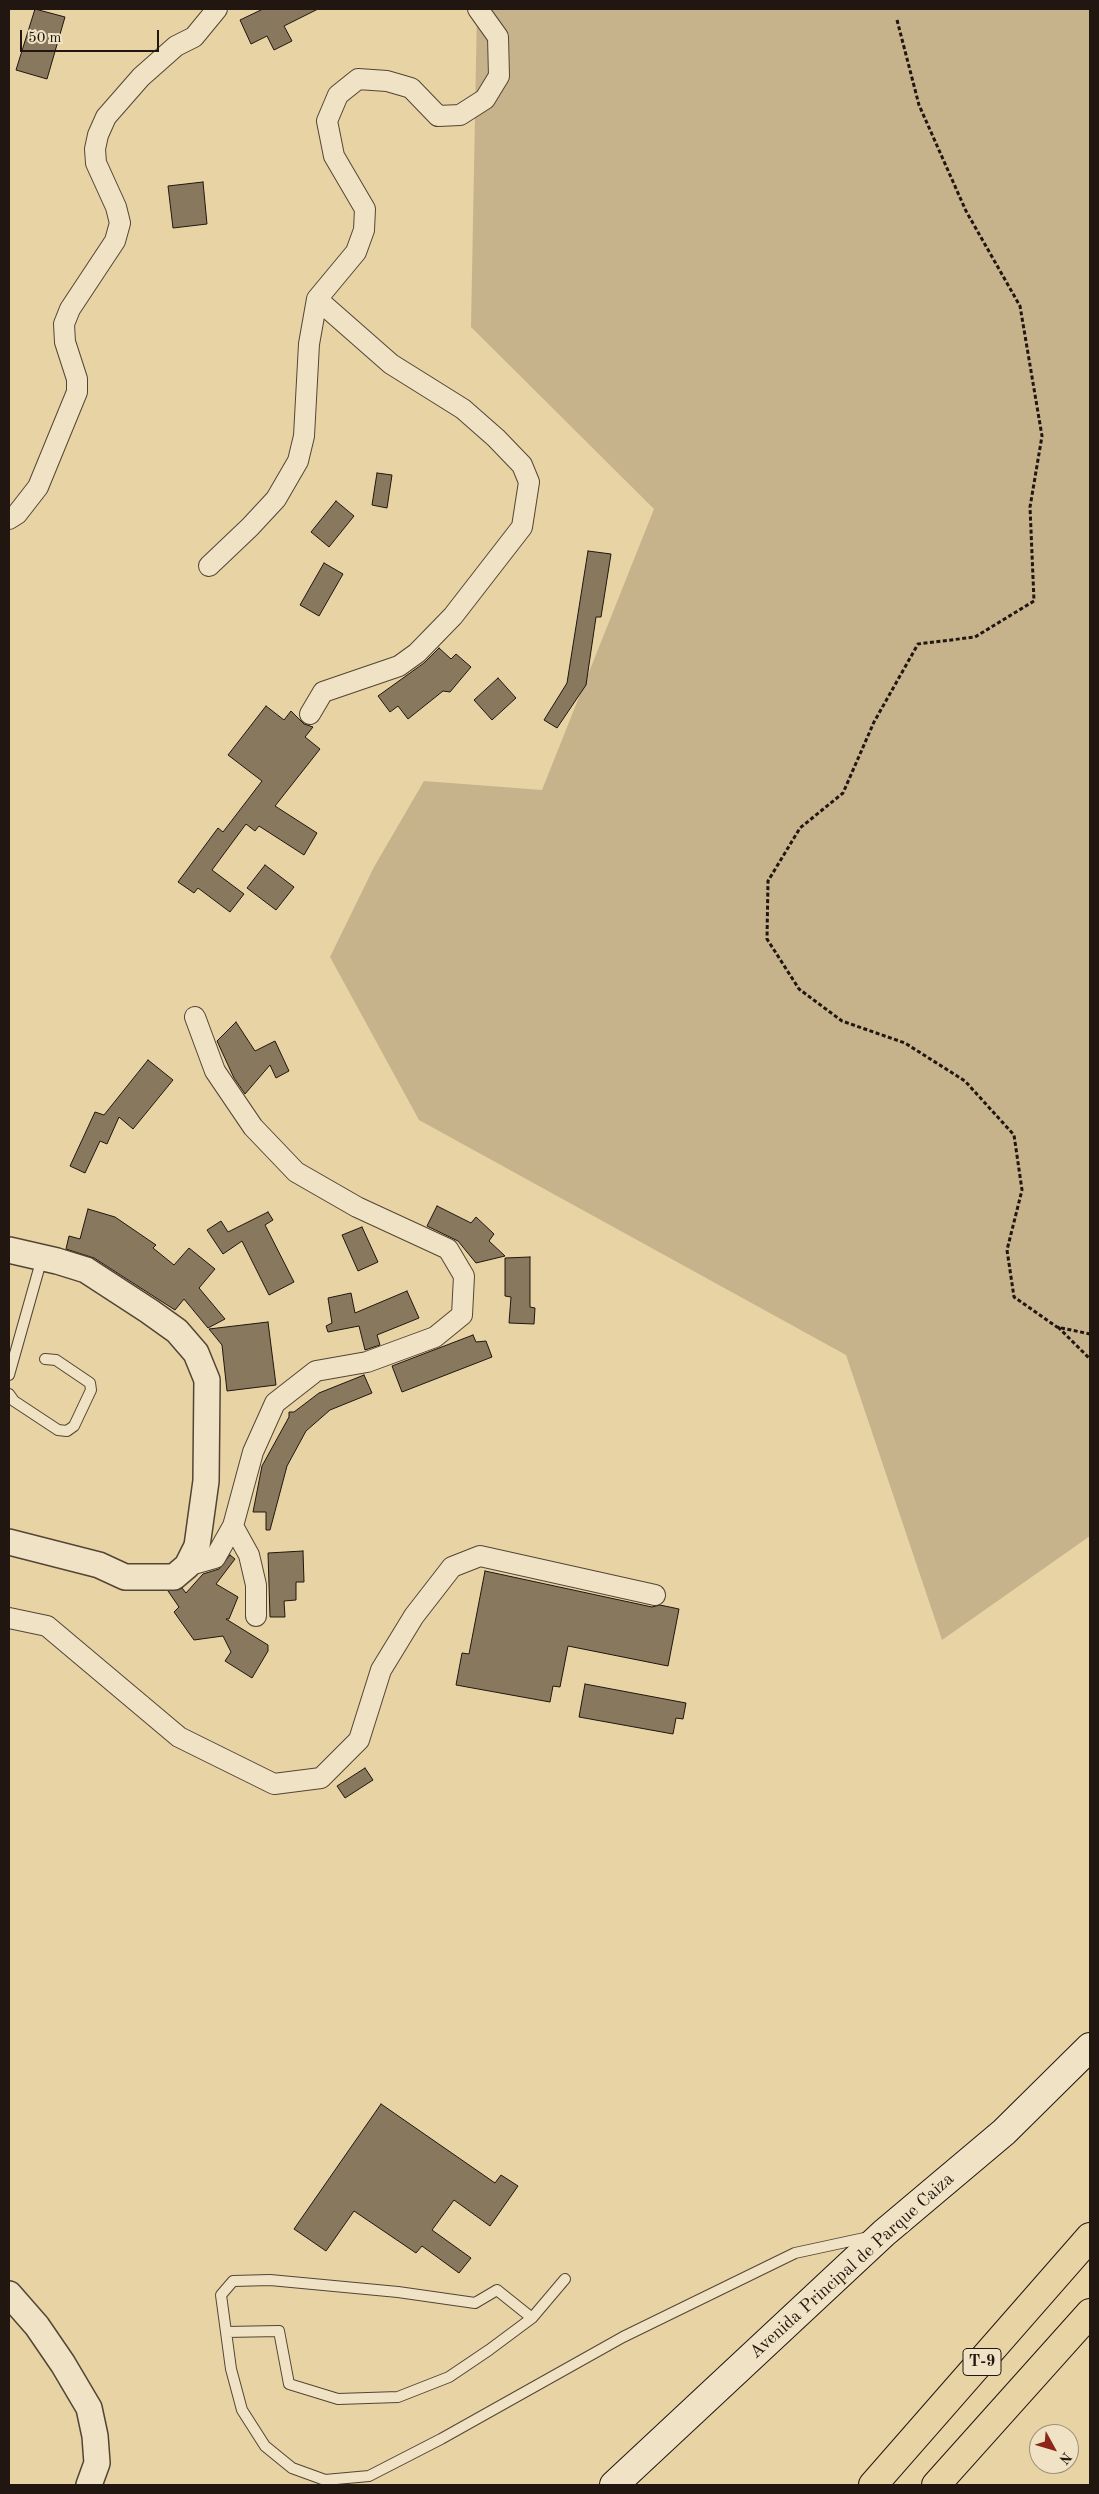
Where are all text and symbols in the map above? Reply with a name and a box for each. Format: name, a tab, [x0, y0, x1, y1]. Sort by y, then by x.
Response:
scale bar	[22, 20, 161, 52]
text: 50 m	[28, 31, 62, 46]
street label: Avenida Principal de Parque Caiza	[745, 2168, 959, 2364]
road number: T-9	[963, 2348, 1001, 2376]
north arrow	[1029, 2424, 1079, 2474]
text: N	[1056, 2449, 1074, 2466]

